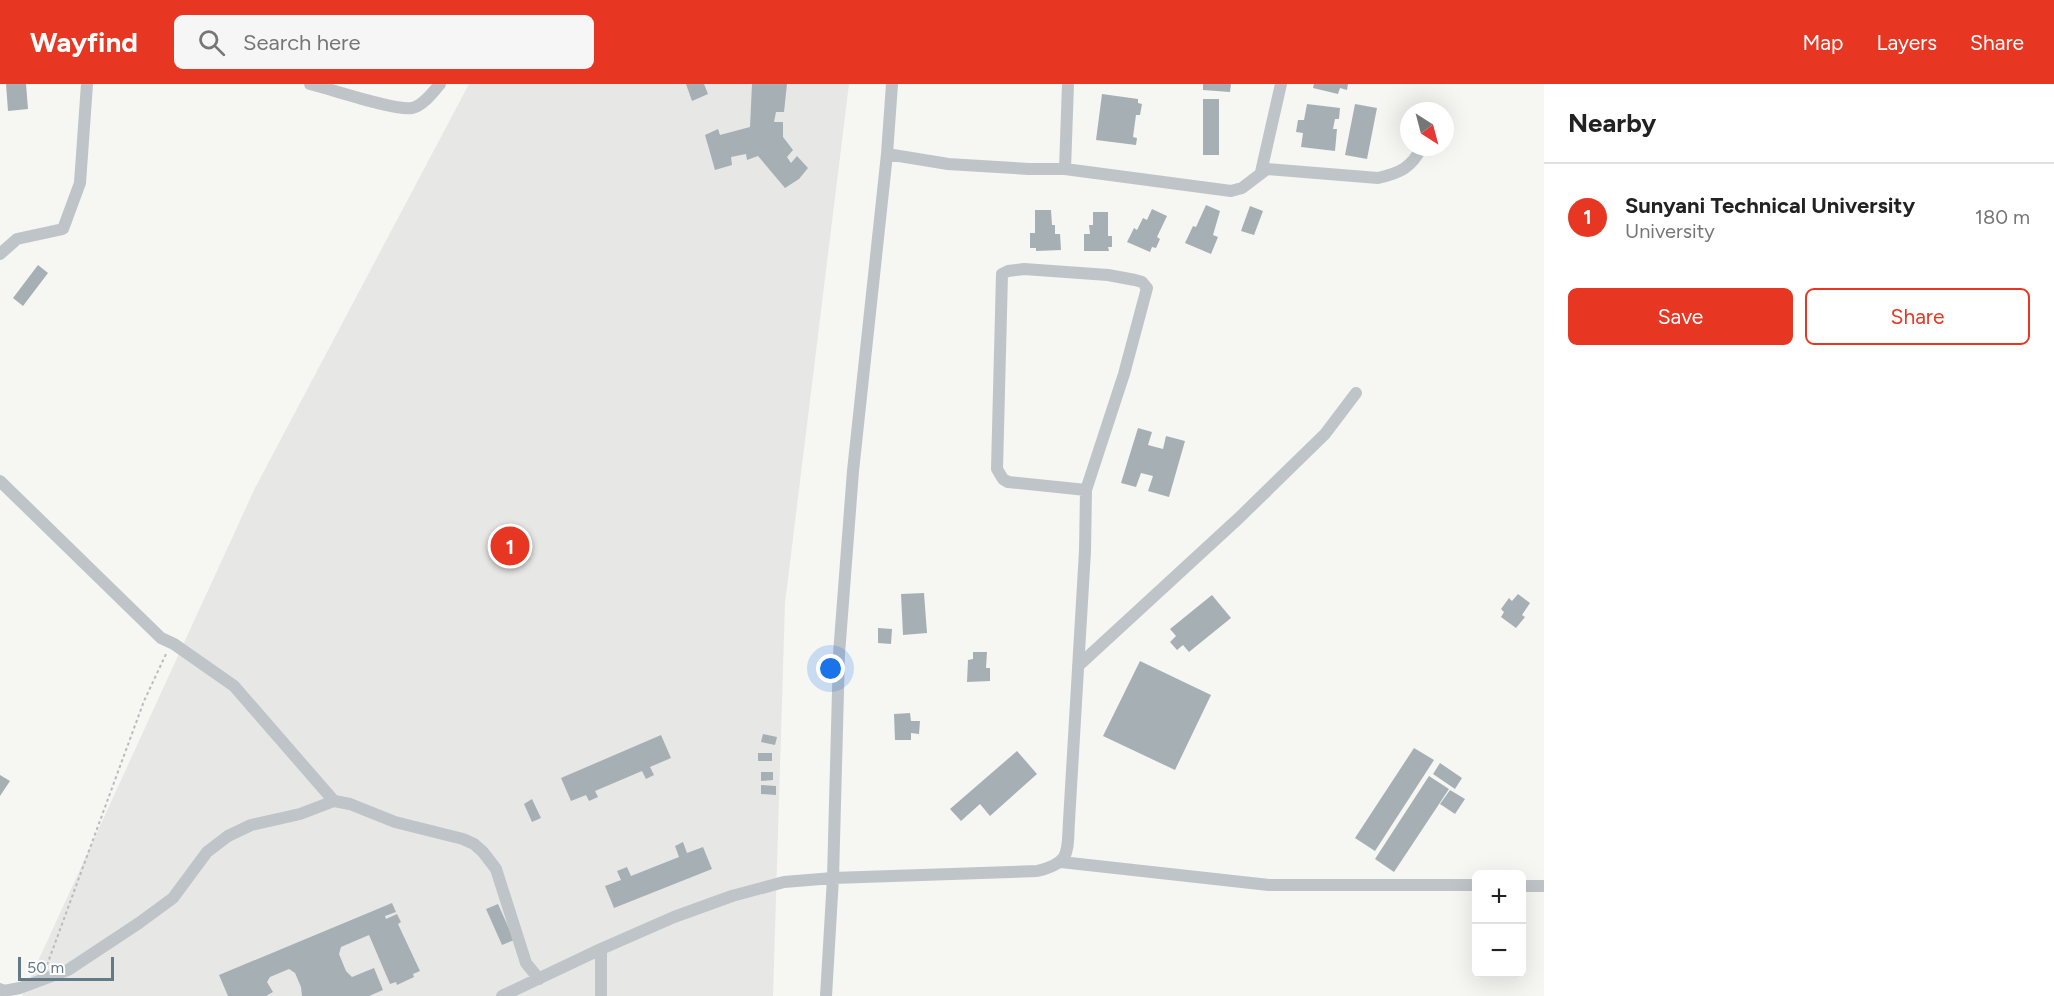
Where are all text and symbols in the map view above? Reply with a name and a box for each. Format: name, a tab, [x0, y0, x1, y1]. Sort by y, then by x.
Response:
search box	[174, 15, 594, 69]
text: Wayfind	[30, 25, 138, 59]
icon: search	[195, 26, 228, 59]
text: Search here	[243, 29, 361, 56]
text: Map	[1803, 30, 1843, 55]
text: Layers	[1876, 30, 1937, 55]
text: Share	[1970, 30, 2024, 55]
north arrow	[1400, 102, 1454, 156]
text: Nearby	[1568, 107, 1656, 139]
text: Sunyani Technical University	[1625, 192, 1915, 219]
text: 1	[1583, 205, 1592, 229]
text: 180 m	[1975, 205, 2030, 229]
text: University	[1625, 219, 1715, 243]
button: Save	[1568, 288, 1793, 345]
button: Share	[1805, 288, 2030, 345]
pin: 1	[490, 524, 530, 568]
your location	[816, 654, 845, 683]
map controls	[1472, 870, 1526, 978]
button: +	[1472, 870, 1526, 924]
button: −	[1472, 924, 1526, 978]
scale bar	[18, 954, 114, 982]
text: 50 m	[27, 958, 64, 977]

